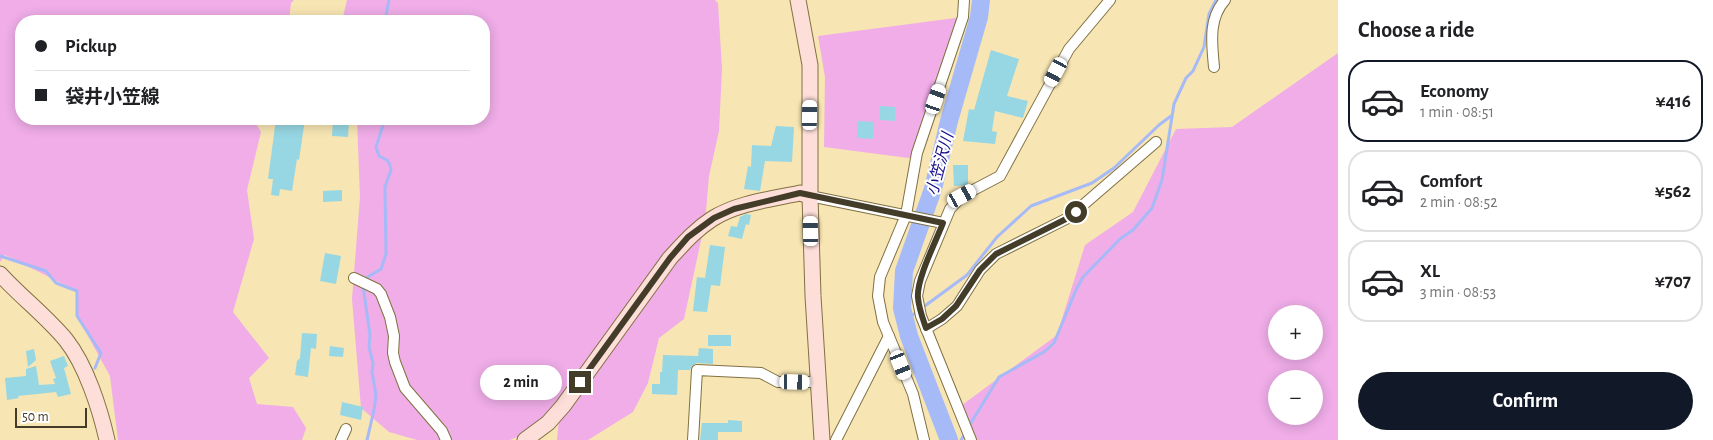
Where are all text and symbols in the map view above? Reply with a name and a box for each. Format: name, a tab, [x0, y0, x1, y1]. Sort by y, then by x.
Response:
text: Choose a ride	[1358, 19, 1474, 41]
text: Pickup	[65, 37, 117, 56]
car	[1042, 55, 1069, 89]
icon: car	[1360, 79, 1405, 124]
car	[924, 82, 947, 116]
text: Economy	[1420, 82, 1489, 101]
text: 袋井小笠線	[65, 88, 160, 107]
text: ¥416	[1655, 92, 1691, 111]
car	[802, 100, 817, 130]
text: 1 min · 08:51	[1420, 104, 1494, 120]
water label: 小笠沢川	[923, 129, 956, 197]
icon: car	[1360, 169, 1405, 214]
text: Comfort	[1420, 172, 1482, 191]
car	[945, 182, 978, 210]
text: ¥562	[1655, 182, 1691, 201]
text: 2 min · 08:52	[1420, 194, 1497, 210]
route start	[1065, 201, 1087, 223]
car	[803, 216, 818, 246]
icon: car	[1360, 259, 1405, 304]
text: XL	[1420, 262, 1440, 281]
text: ¥707	[1655, 272, 1691, 291]
text: 3 min · 08:53	[1420, 284, 1496, 300]
map controls	[1268, 305, 1323, 425]
button: +	[1268, 305, 1323, 360]
car	[888, 348, 913, 382]
callout: 2 min	[480, 364, 562, 400]
button: −	[1268, 370, 1323, 425]
route end	[569, 371, 591, 393]
button: Confirm	[1358, 372, 1693, 430]
text: 2 min	[503, 374, 539, 390]
car	[779, 374, 810, 390]
scale bar	[15, 405, 88, 428]
text: 50 m	[22, 410, 49, 424]

